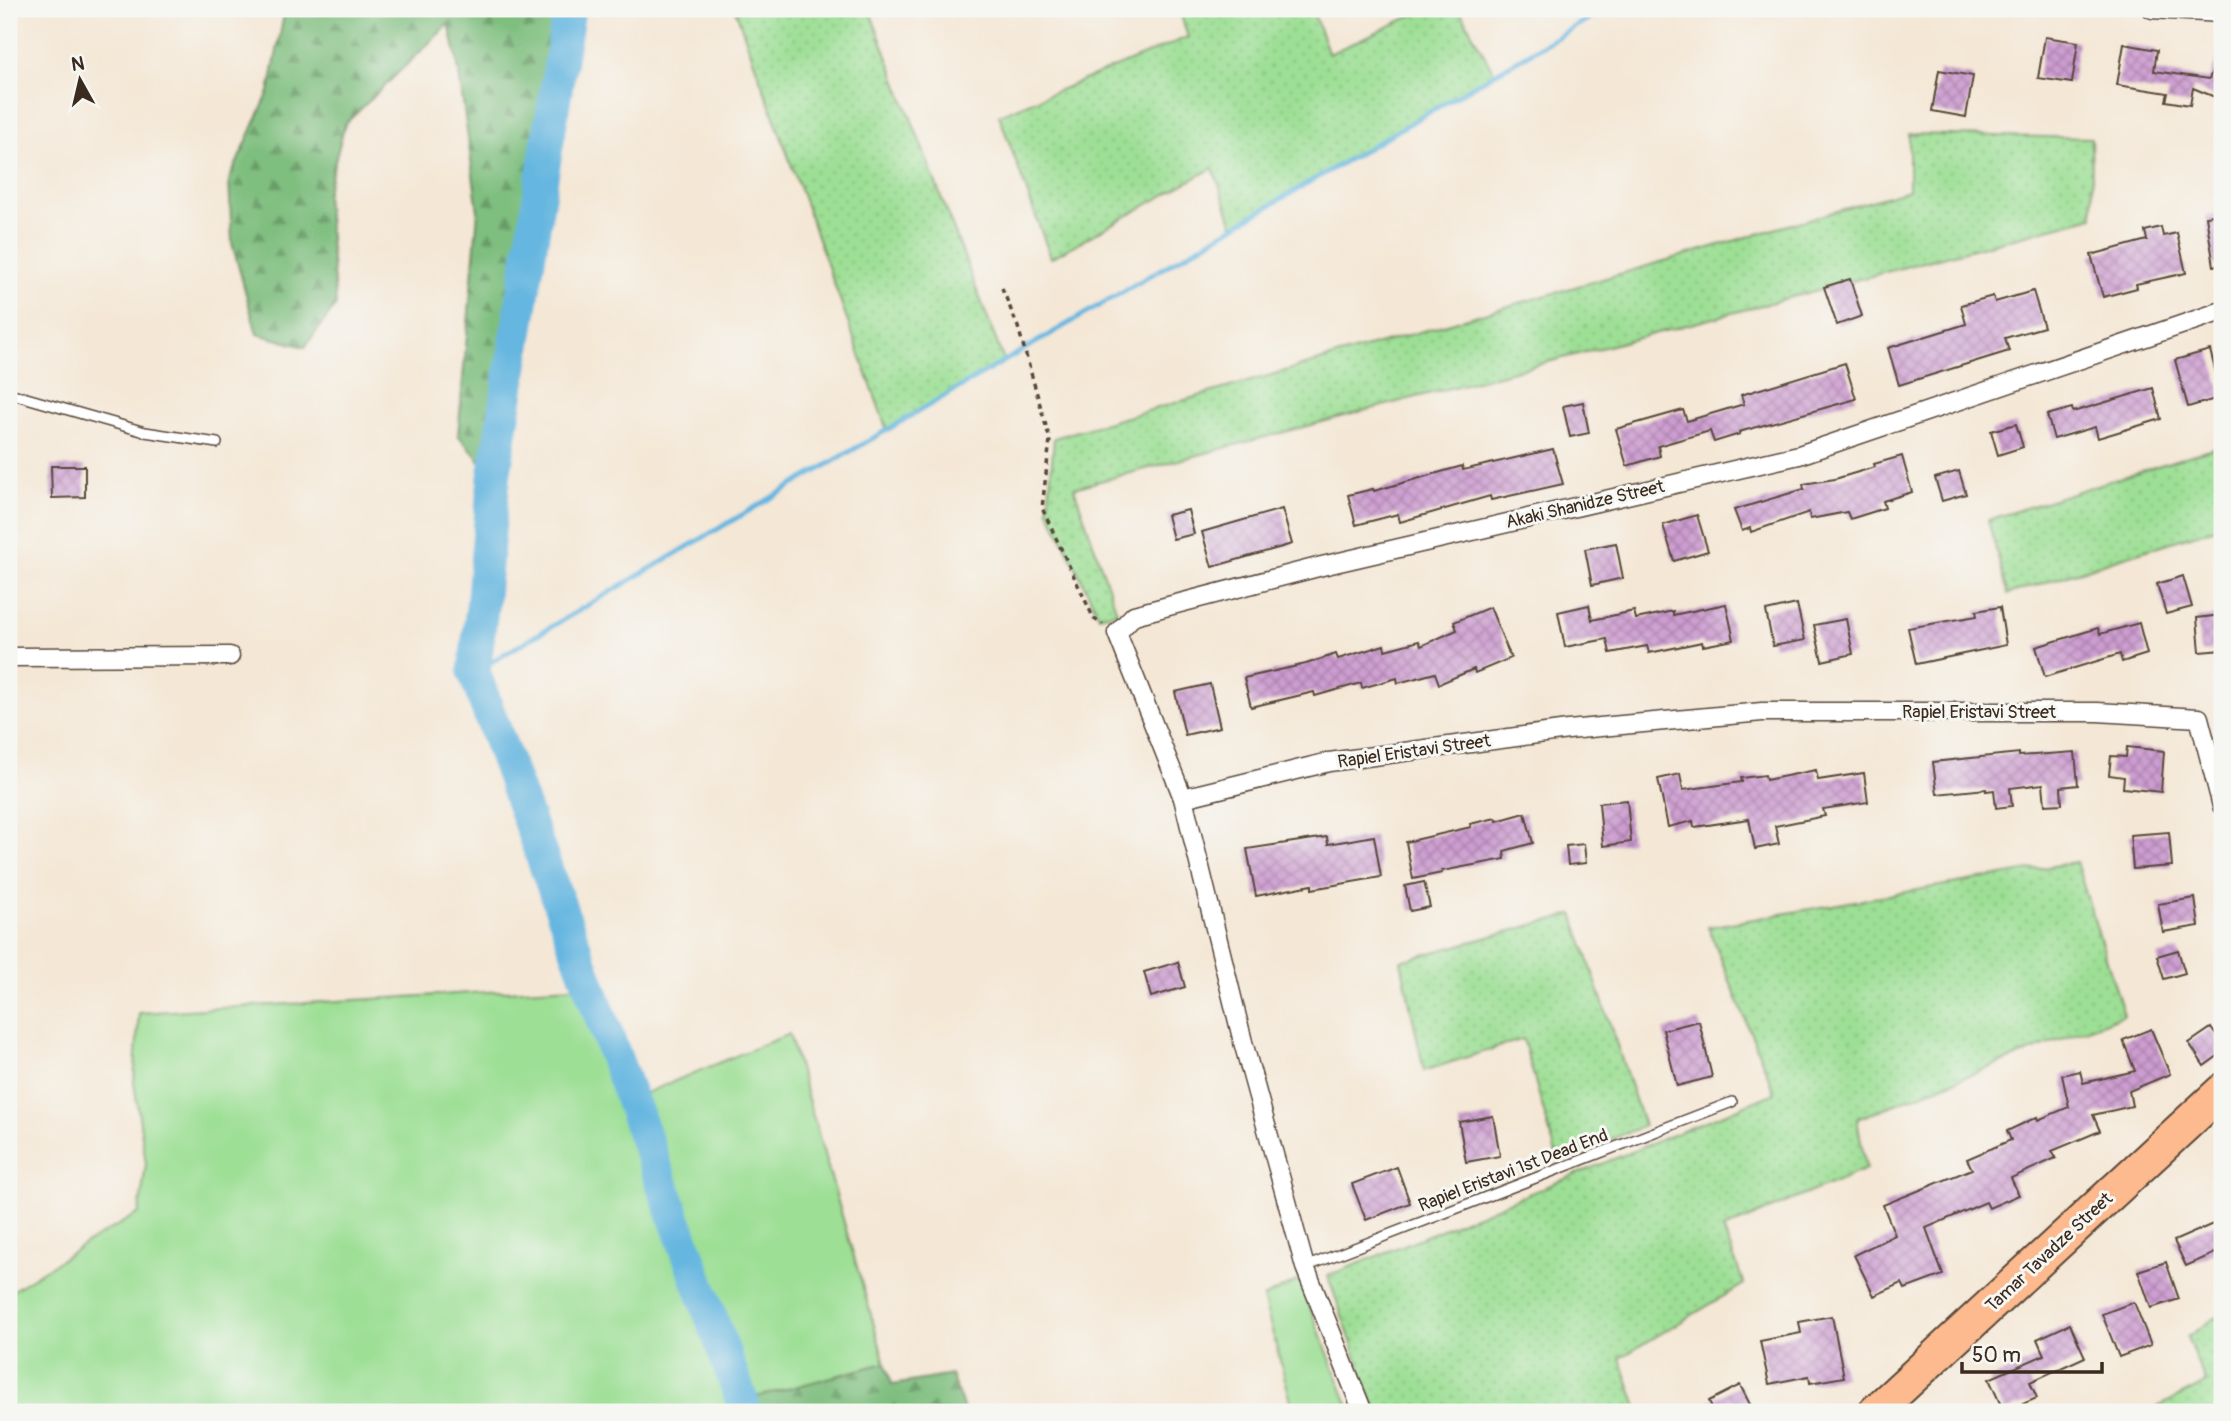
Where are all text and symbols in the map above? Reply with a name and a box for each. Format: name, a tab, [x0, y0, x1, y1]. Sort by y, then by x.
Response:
north arrow	[46, 46, 116, 116]
text: N	[70, 51, 86, 77]
street label: Akaki Shanidze Street	[1504, 475, 1667, 534]
street label: Rapiel Eristavi Street	[1902, 701, 2057, 724]
street label: Rapiel Eristavi Street	[1336, 729, 1493, 774]
street label: Rapiel Eristavi 1st Dead End	[1415, 1124, 1611, 1217]
street label: Tamar Tavadze Street	[1981, 1187, 2118, 1317]
scale bar	[1962, 1330, 2102, 1374]
text: 50 m	[1972, 1342, 2021, 1369]

